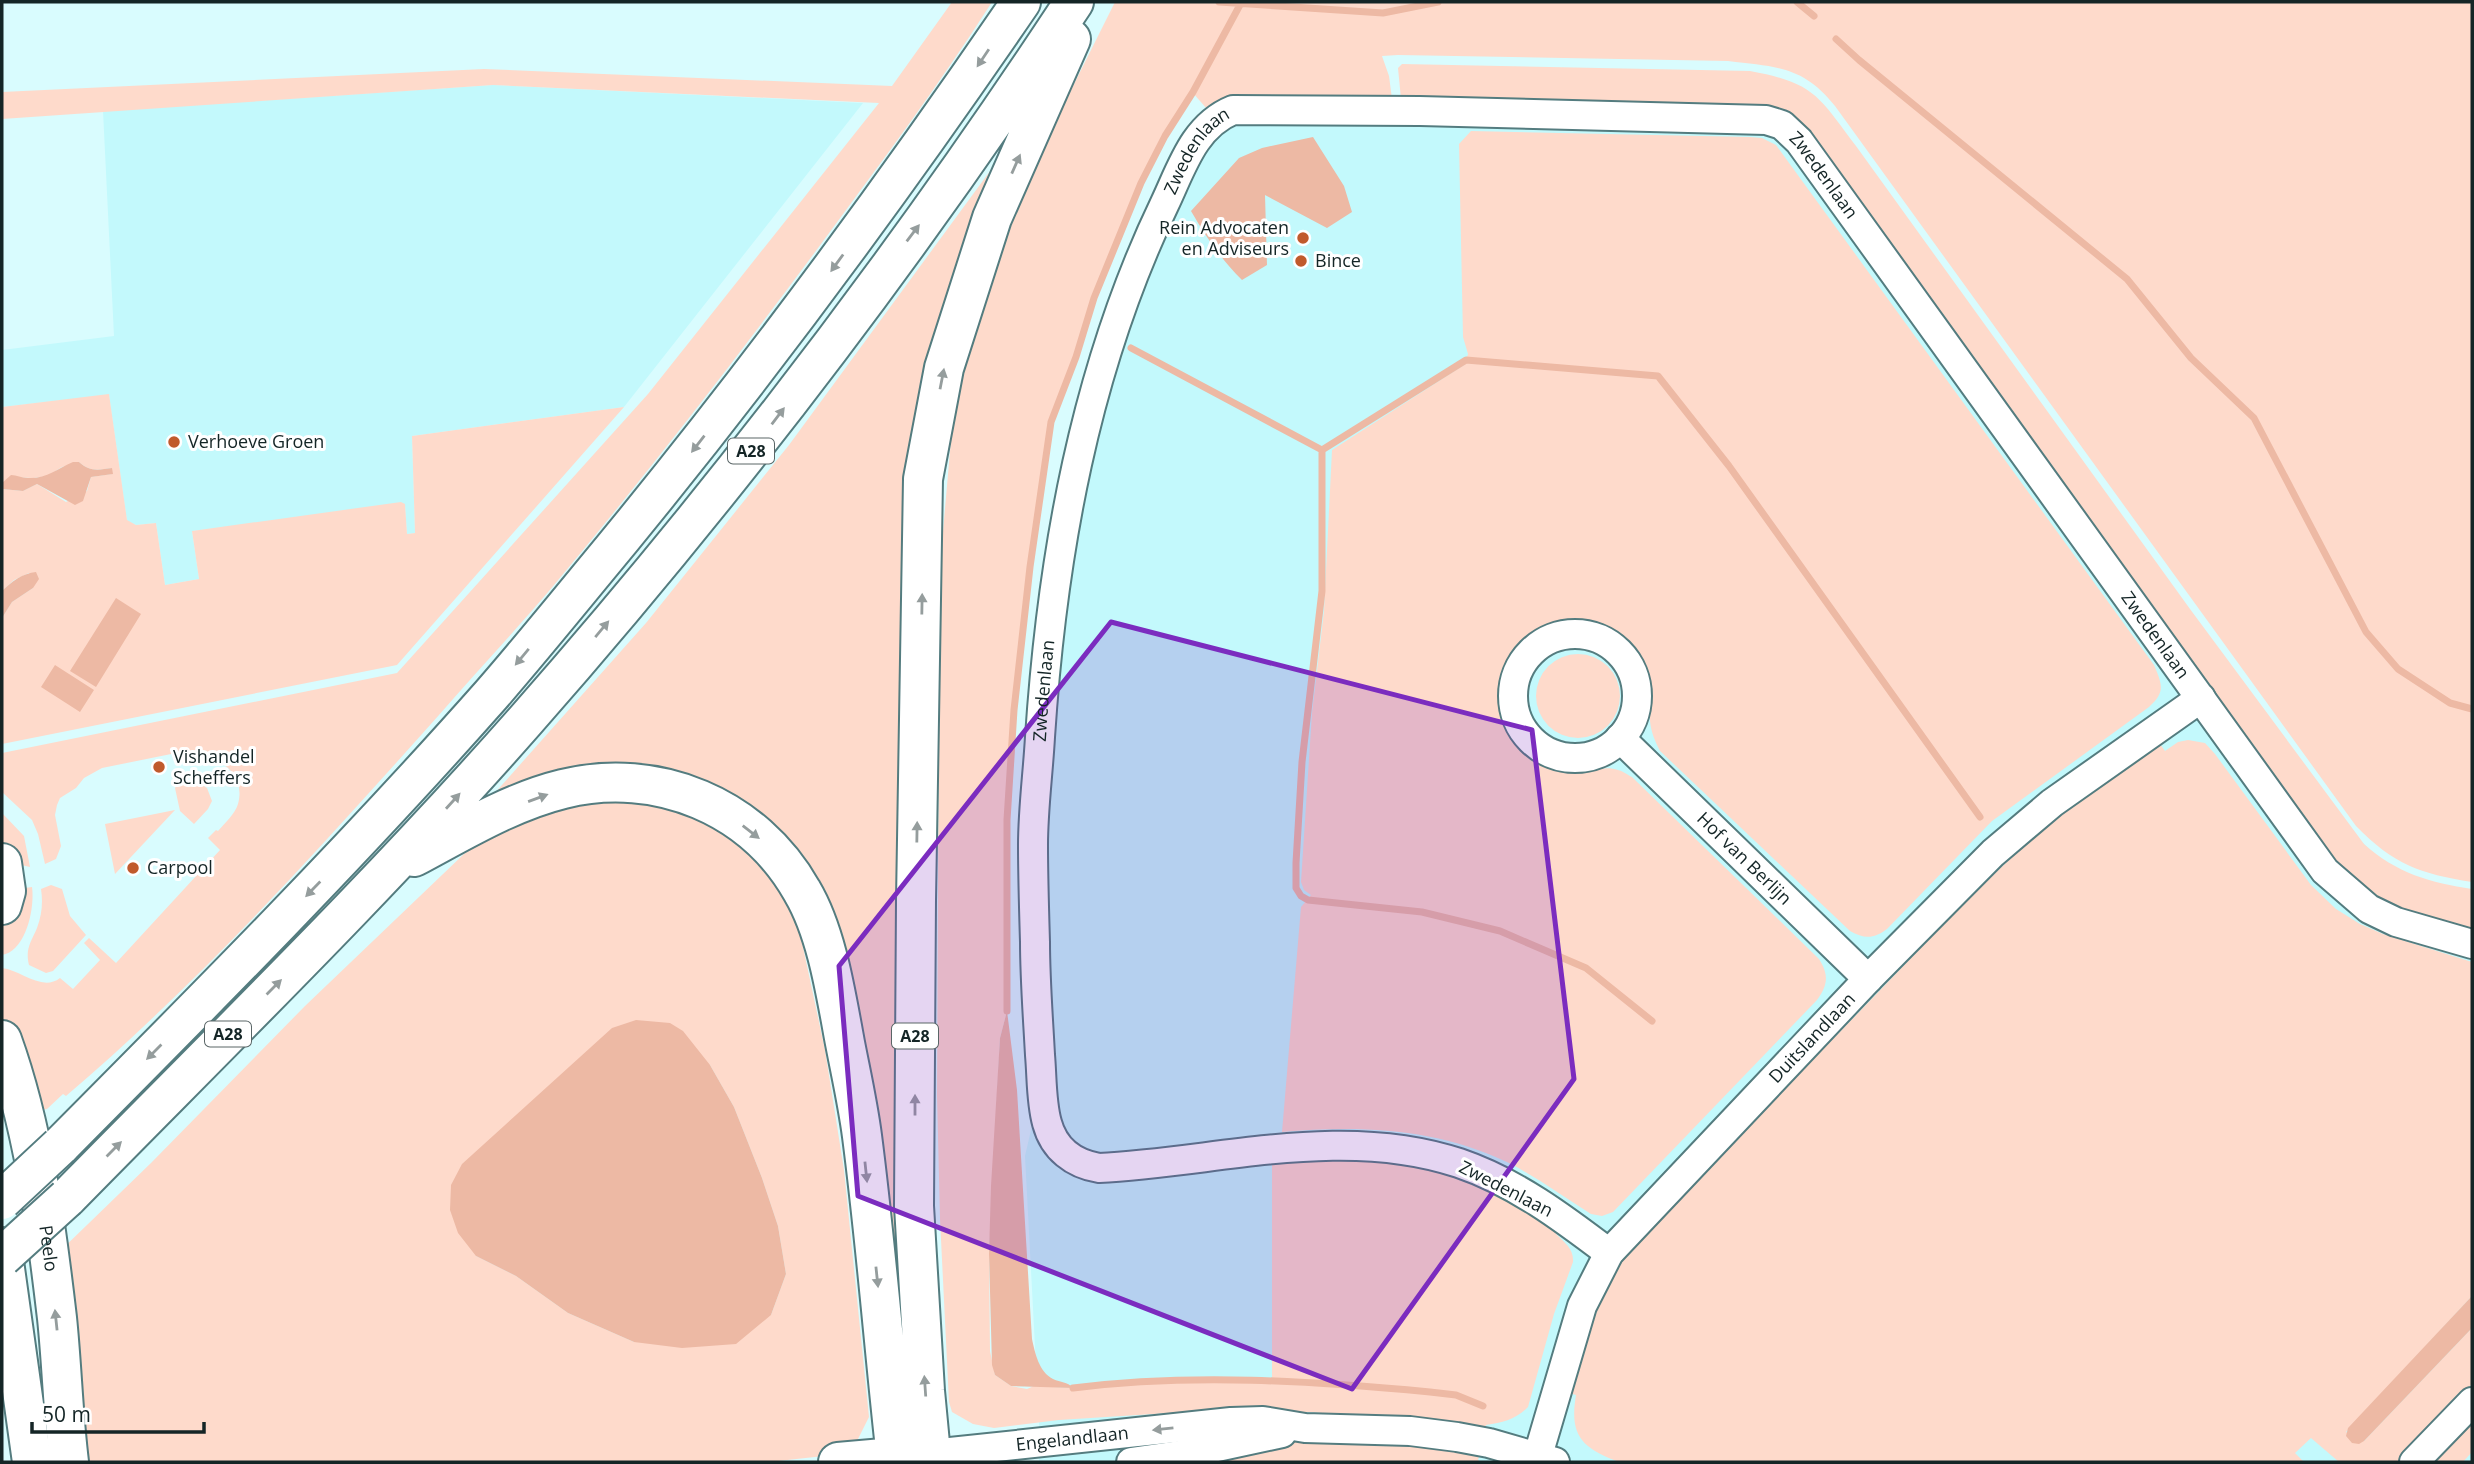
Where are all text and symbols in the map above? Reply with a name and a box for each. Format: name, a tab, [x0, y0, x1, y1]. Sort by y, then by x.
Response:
one-way arrow	[976, 48, 989, 68]
street label: Zwedenlaan	[1158, 101, 1233, 198]
street label: Zwedenlaan	[1785, 125, 1864, 223]
one-way arrow	[1010, 154, 1022, 174]
place label: Rein Advocaten en Adviseurs	[1159, 215, 1289, 260]
one-way arrow	[906, 224, 920, 242]
marker: Rein Advocaten en Adviseurs	[1295, 230, 1311, 246]
place label: Bince	[1315, 248, 1361, 272]
marker: Bince	[1293, 253, 1309, 269]
one-way arrow	[829, 254, 844, 272]
one-way arrow	[937, 368, 948, 390]
one-way arrow	[770, 407, 784, 425]
place label: Verhoeve Groen	[188, 429, 324, 453]
marker: Verhoeve Groen	[166, 434, 182, 450]
one-way arrow	[690, 434, 705, 452]
road number: A28	[728, 438, 774, 464]
street label: Zwedenlaan	[2116, 586, 2196, 683]
one-way arrow	[916, 593, 928, 615]
one-way arrow	[594, 621, 609, 638]
street label: Zwedenlaan	[1027, 638, 1059, 742]
one-way arrow	[515, 648, 530, 666]
place label: Vishandel Scheffers	[173, 744, 255, 789]
marker: Vishandel Scheffers	[151, 759, 167, 775]
one-way arrow	[528, 792, 549, 803]
one-way arrow	[444, 793, 460, 810]
street label: Hof van Berlijn	[1692, 806, 1797, 909]
one-way arrow	[912, 821, 923, 843]
one-way arrow	[743, 824, 760, 839]
place label: Carpool	[147, 855, 213, 879]
marker: Carpool	[125, 860, 141, 876]
one-way arrow	[304, 881, 321, 898]
one-way arrow	[265, 980, 282, 996]
street label: Duitslandlaan	[1763, 987, 1860, 1088]
road number: A28	[205, 1022, 251, 1046]
road number: A28	[892, 1024, 938, 1048]
one-way arrow	[146, 1043, 162, 1060]
one-way arrow	[909, 1093, 920, 1115]
one-way arrow	[106, 1141, 123, 1158]
street label: Zwedenlaan	[1456, 1154, 1557, 1222]
one-way arrow	[861, 1161, 872, 1183]
street label: Peelo	[34, 1224, 64, 1273]
one-way arrow	[871, 1266, 882, 1288]
one-way arrow	[51, 1309, 62, 1331]
one-way arrow	[919, 1374, 930, 1396]
scale bar	[32, 1390, 203, 1434]
text: 50 m	[42, 1400, 91, 1428]
street label: Engelandlaan	[1015, 1420, 1130, 1456]
one-way arrow	[1152, 1424, 1174, 1435]

